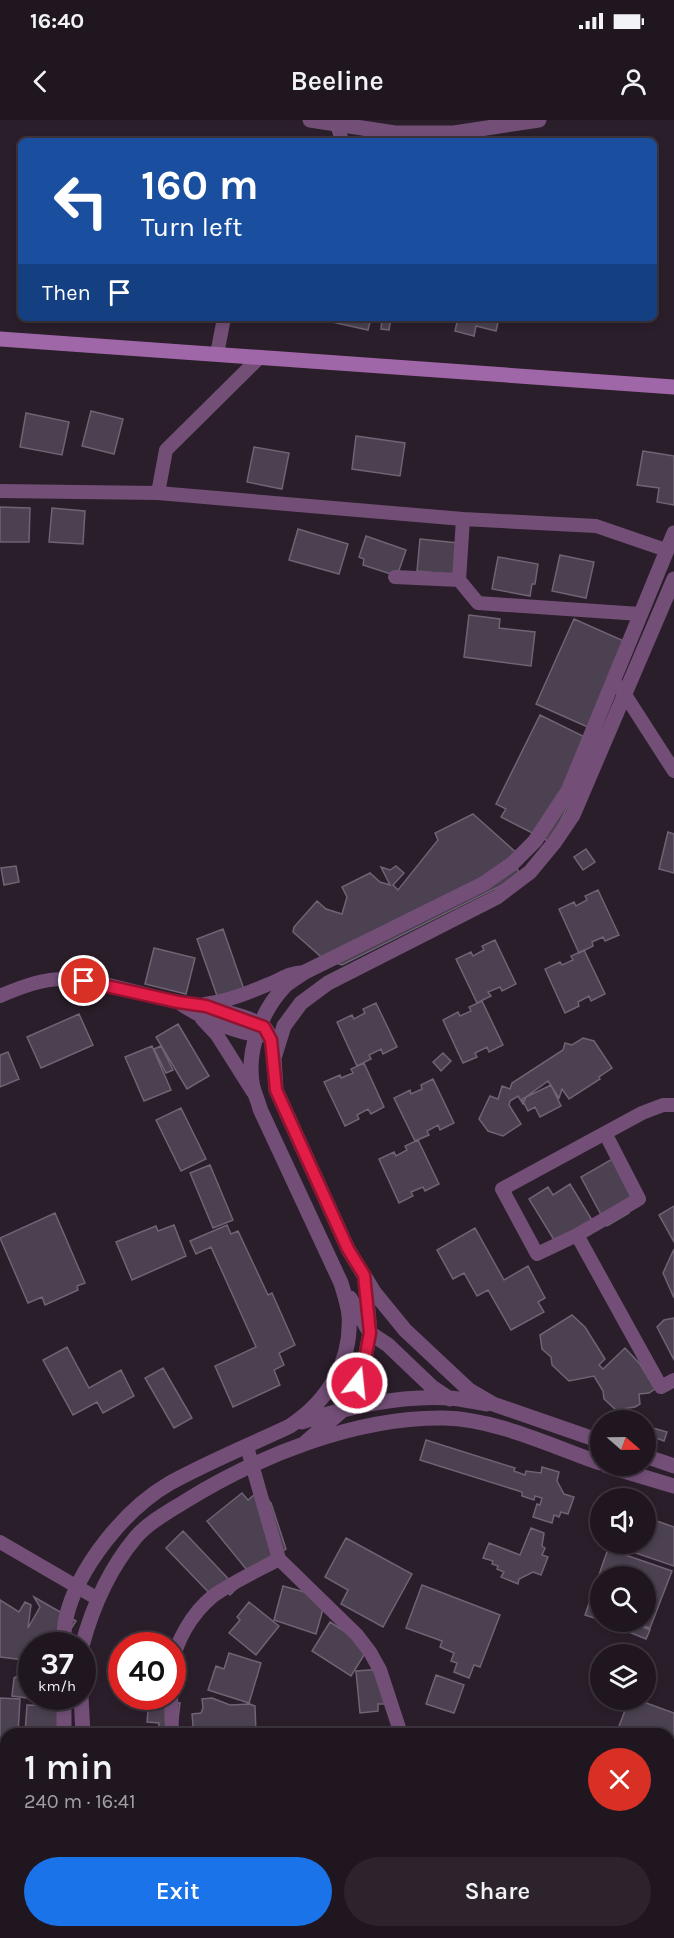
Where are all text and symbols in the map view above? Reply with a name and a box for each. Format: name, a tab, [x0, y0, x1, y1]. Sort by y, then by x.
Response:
text: 16:40	[30, 8, 84, 34]
icon: back	[24, 65, 57, 98]
text: Beeline	[290, 65, 384, 97]
icon: person	[617, 65, 650, 98]
text: 160 m	[141, 160, 259, 210]
icon: left	[42, 162, 120, 240]
text: Turn left	[141, 211, 242, 243]
icon: arrive	[103, 276, 136, 309]
text: Then	[42, 280, 91, 306]
pin	[58, 955, 109, 1006]
icon: arrive	[67, 964, 100, 997]
position arrow	[325, 1351, 389, 1415]
north arrow	[590, 1410, 656, 1476]
map controls	[590, 1410, 656, 1710]
button: sound	[590, 1488, 656, 1554]
button: search	[590, 1566, 656, 1632]
speed limit sign: 40	[108, 1632, 186, 1710]
button: layers	[590, 1644, 656, 1710]
text: 37	[40, 1646, 74, 1682]
text: km/h	[38, 1677, 76, 1695]
text: 1 min	[24, 1746, 113, 1788]
button: close	[588, 1748, 651, 1811]
text: 240 m · 16:41	[24, 1790, 136, 1813]
button: Exit	[24, 1857, 332, 1926]
button: Share	[344, 1857, 651, 1926]

